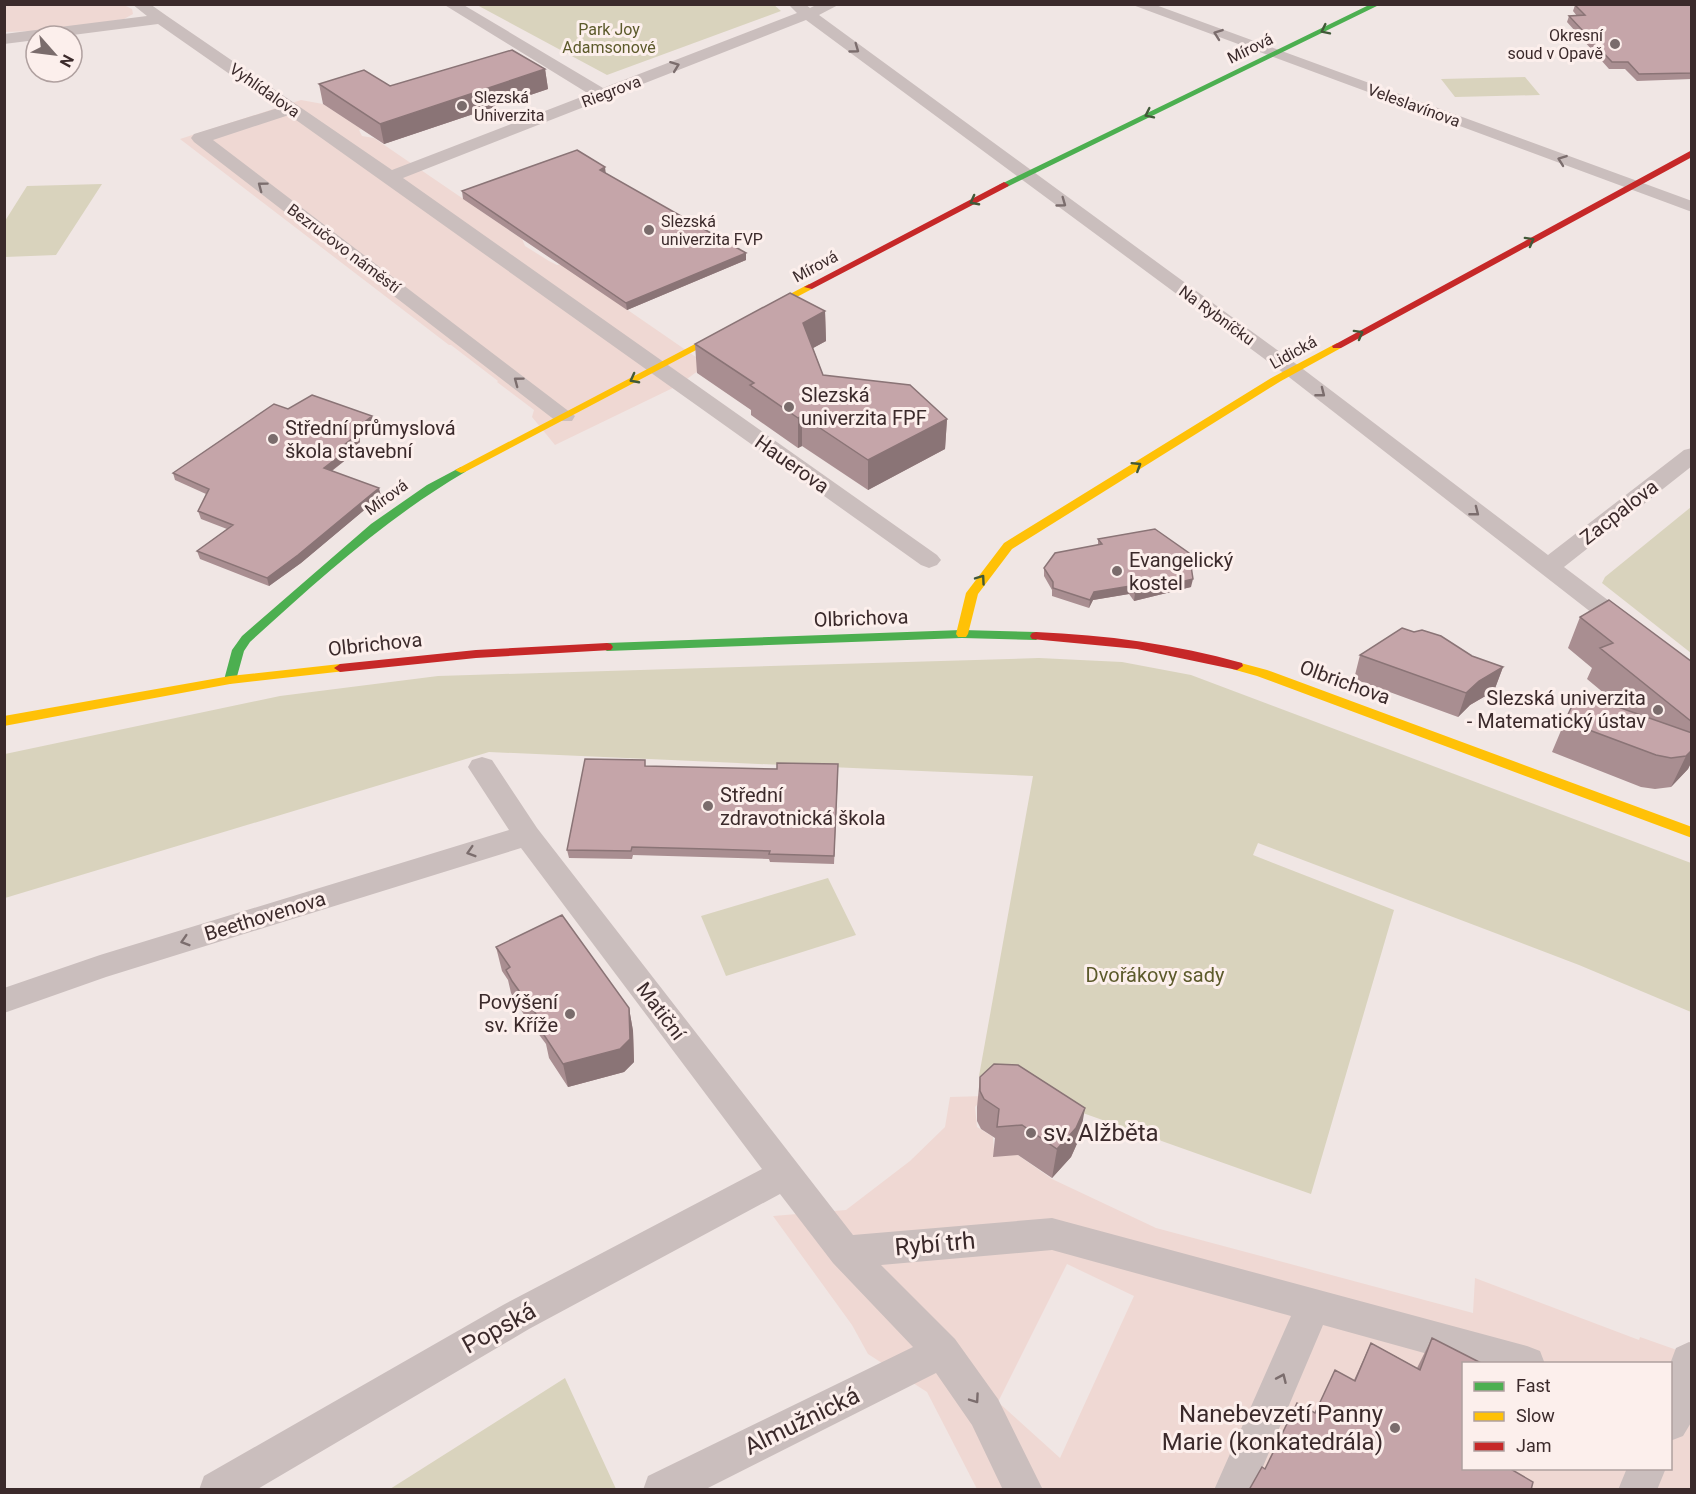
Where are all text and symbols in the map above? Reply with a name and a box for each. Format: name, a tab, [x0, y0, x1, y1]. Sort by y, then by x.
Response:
park label: Park Joy Adamsonové	[562, 20, 656, 57]
one-way arrow	[1320, 22, 1331, 34]
north arrow	[24, 24, 84, 84]
place label: Okresní soud v Opavě	[1507, 26, 1604, 63]
one-way arrow	[1213, 28, 1224, 41]
street label: Mírová	[1224, 29, 1276, 68]
marker: Okresní soud v Opavě	[1608, 37, 1622, 51]
one-way arrow	[848, 42, 859, 53]
text: N	[56, 51, 78, 70]
street label: Vyhlídalova	[226, 59, 303, 122]
one-way arrow	[670, 60, 680, 73]
street label: Riegrova	[579, 72, 643, 111]
street label: Veleslavínova	[1365, 80, 1463, 131]
place label: Slezská Univerzita	[474, 88, 544, 125]
marker: Slezská Univerzita	[455, 99, 469, 113]
one-way arrow	[1145, 107, 1156, 119]
one-way arrow	[1557, 154, 1568, 167]
one-way arrow	[258, 182, 269, 193]
one-way arrow	[970, 193, 981, 205]
one-way arrow	[1056, 196, 1067, 207]
street label: Bezručovo náměstí	[284, 200, 405, 298]
place label: Slezská univerzita FVP	[661, 212, 763, 249]
marker: Slezská univerzita FVP	[642, 223, 656, 237]
one-way arrow	[1524, 237, 1534, 248]
street label: Mírová	[789, 247, 841, 286]
street label: Na Rybníčku	[1175, 282, 1258, 349]
one-way arrow	[1353, 330, 1363, 341]
street label: Lidická	[1267, 332, 1320, 373]
one-way arrow	[630, 372, 641, 383]
one-way arrow	[513, 377, 524, 388]
place label: Slezská univerzita FPF	[801, 383, 927, 430]
one-way arrow	[1314, 385, 1325, 396]
marker: Slezská univerzita FPF	[782, 400, 796, 414]
place label: Střední průmyslová škola stavební	[285, 416, 456, 463]
street label: Hauerova	[750, 430, 834, 498]
marker: Střední průmyslová škola stavební	[266, 432, 280, 446]
one-way arrow	[1131, 461, 1141, 473]
street label: Zacpalova	[1575, 474, 1663, 550]
street label: Mírová	[361, 475, 412, 519]
one-way arrow	[1469, 505, 1480, 516]
place label: Evangelický kostel	[1129, 548, 1234, 595]
marker: Evangelický kostel	[1110, 564, 1124, 578]
one-way arrow	[974, 575, 985, 586]
street label: Olbrichova	[813, 604, 909, 632]
street label: Olbrichova	[327, 627, 423, 661]
street label: Olbrichova	[1296, 655, 1394, 709]
place label: Slezská univerzita - Matematický ústav	[1467, 686, 1646, 733]
marker: Slezská univerzita - Matematický ústav	[1651, 703, 1665, 717]
place label: Střední zdravotnická škola	[720, 783, 886, 830]
marker: Střední zdravotnická škola	[701, 799, 715, 813]
one-way arrow	[466, 845, 477, 857]
street label: Beethovenova	[202, 886, 328, 946]
one-way arrow	[180, 934, 190, 946]
park label: Dvořákovy sady	[1086, 963, 1225, 987]
street label: Matiční	[631, 977, 691, 1045]
place label: Povýšení sv. Kříže	[478, 990, 559, 1037]
marker: Povýšení sv. Kříže	[563, 1007, 577, 1021]
place label: sv. Alžběta	[1043, 1119, 1159, 1147]
marker: sv. Alžběta	[1024, 1126, 1038, 1140]
street label: Rybí trh	[894, 1227, 976, 1261]
street label: Popská	[457, 1296, 541, 1360]
legend	[1462, 1362, 1672, 1470]
one-way arrow	[1275, 1374, 1287, 1385]
text: Fast	[1516, 1375, 1551, 1396]
street label: Almužnická	[740, 1381, 864, 1461]
one-way arrow	[968, 1392, 979, 1403]
place label: Nanebevzetí Panny Marie (konkatedrála)	[1162, 1400, 1384, 1456]
text: Slow	[1516, 1405, 1555, 1426]
marker: Nanebevzetí Panny Marie (konkatedrála)	[1388, 1421, 1402, 1435]
text: Jam	[1516, 1435, 1552, 1456]

